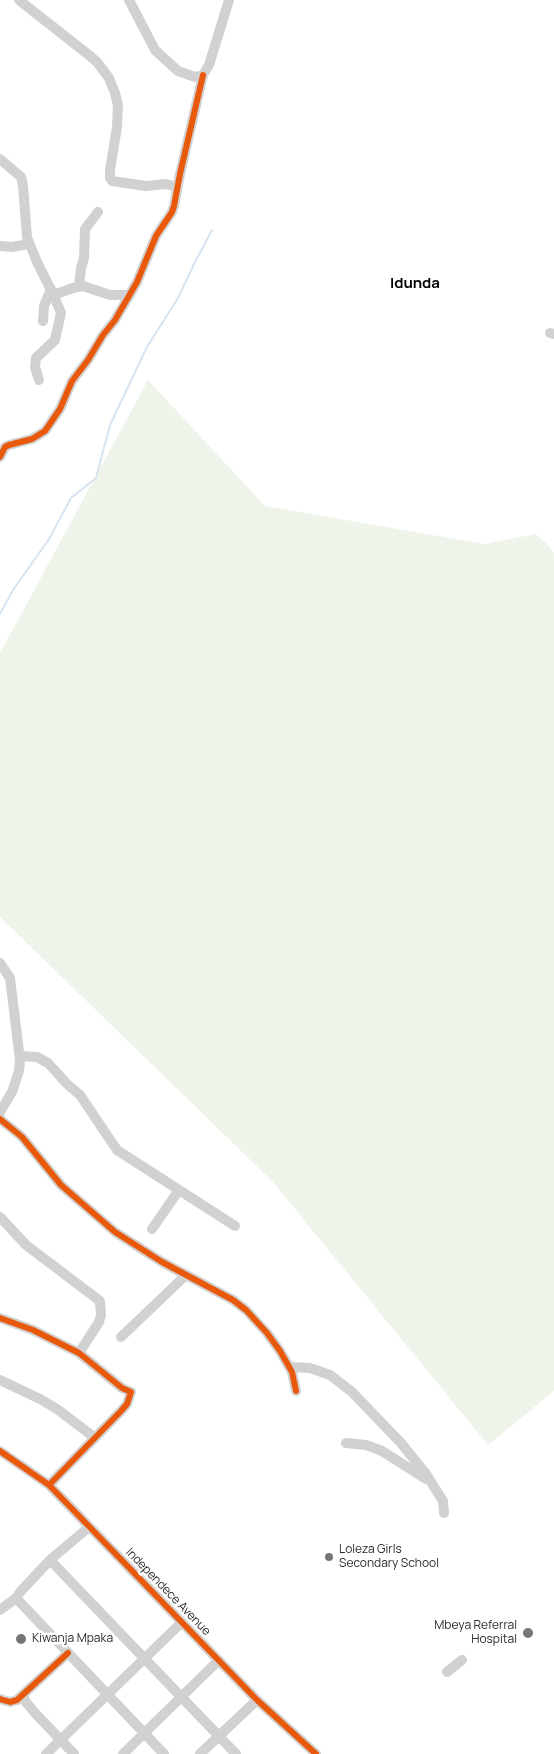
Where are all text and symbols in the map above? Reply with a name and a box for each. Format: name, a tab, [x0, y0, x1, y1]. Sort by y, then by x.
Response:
district label: Idunda	[390, 275, 440, 293]
place label: Loleza Girls Secondary School	[339, 1543, 439, 1571]
street label: Independece Avenue	[123, 1545, 213, 1639]
marker: Loleza Girls Secondary School	[323, 1551, 335, 1563]
place label: Mbeya Referral Hospital	[434, 1619, 517, 1647]
marker: Mbeya Referral Hospital	[521, 1626, 535, 1640]
marker: Kiwanja Mpaka	[14, 1632, 28, 1646]
place label: Kiwanja Mpaka	[32, 1632, 113, 1646]

